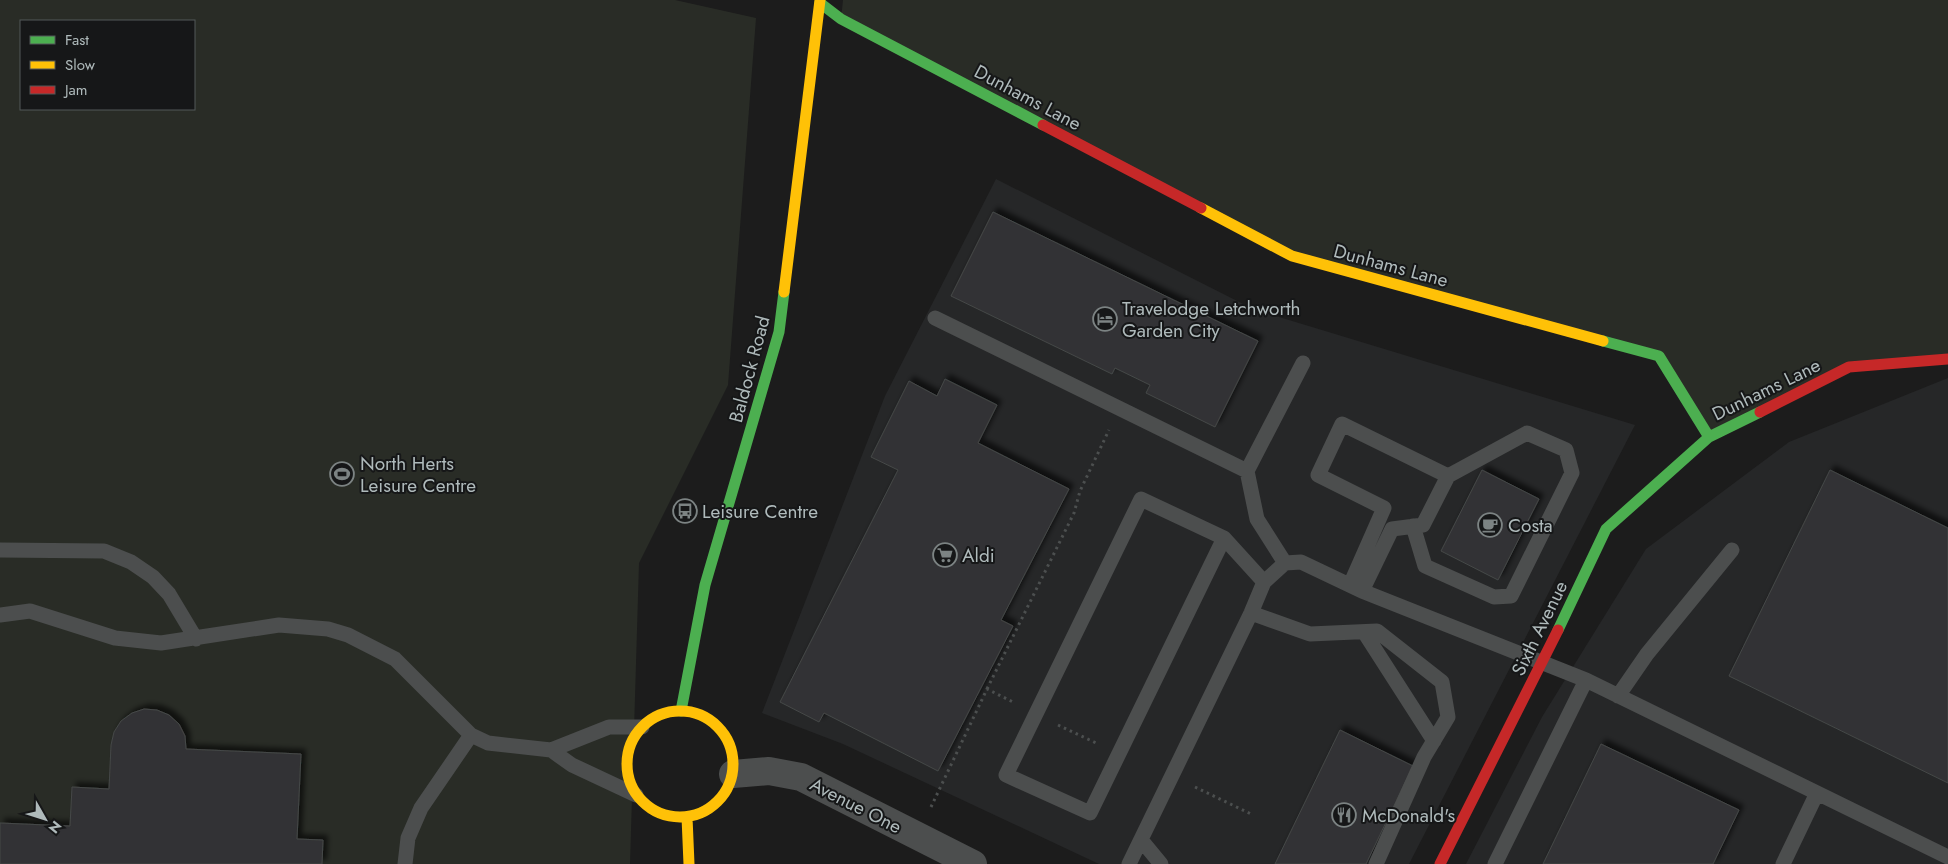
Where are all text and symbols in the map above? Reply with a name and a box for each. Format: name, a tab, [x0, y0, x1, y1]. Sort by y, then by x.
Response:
legend	[20, 20, 195, 110]
text: Fast	[65, 29, 89, 51]
text: Slow	[65, 54, 96, 76]
street label: Dunhams Lane	[969, 58, 1086, 137]
text: Jam	[63, 79, 88, 101]
street label: Dunhams Lane	[1331, 237, 1451, 294]
place label: Travelodge Letchworth Garden City	[1122, 295, 1301, 344]
hotel icon: Travelodge Letchworth Garden City	[1092, 306, 1118, 332]
street label: Baldock Road	[722, 313, 777, 425]
street label: Dunhams Lane	[1707, 351, 1825, 427]
place label: North Herts Leisure Centre	[360, 450, 476, 499]
sports icon: North Herts Leisure Centre	[329, 461, 355, 487]
bus stop icon: Leisure Centre	[672, 498, 698, 524]
place label: Leisure Centre	[702, 498, 818, 525]
cafe icon: Costa	[1477, 512, 1503, 538]
place label: Costa	[1508, 512, 1553, 539]
supermarket icon: Aldi	[932, 542, 958, 568]
place label: Aldi	[962, 542, 995, 569]
street label: Sixth Avenue	[1505, 576, 1574, 680]
street label: Avenue One	[805, 771, 906, 840]
north arrow	[20, 794, 70, 844]
restaurant icon: McDonald's	[1331, 802, 1357, 828]
place label: McDonald's	[1362, 802, 1456, 829]
text: N	[44, 817, 66, 838]

